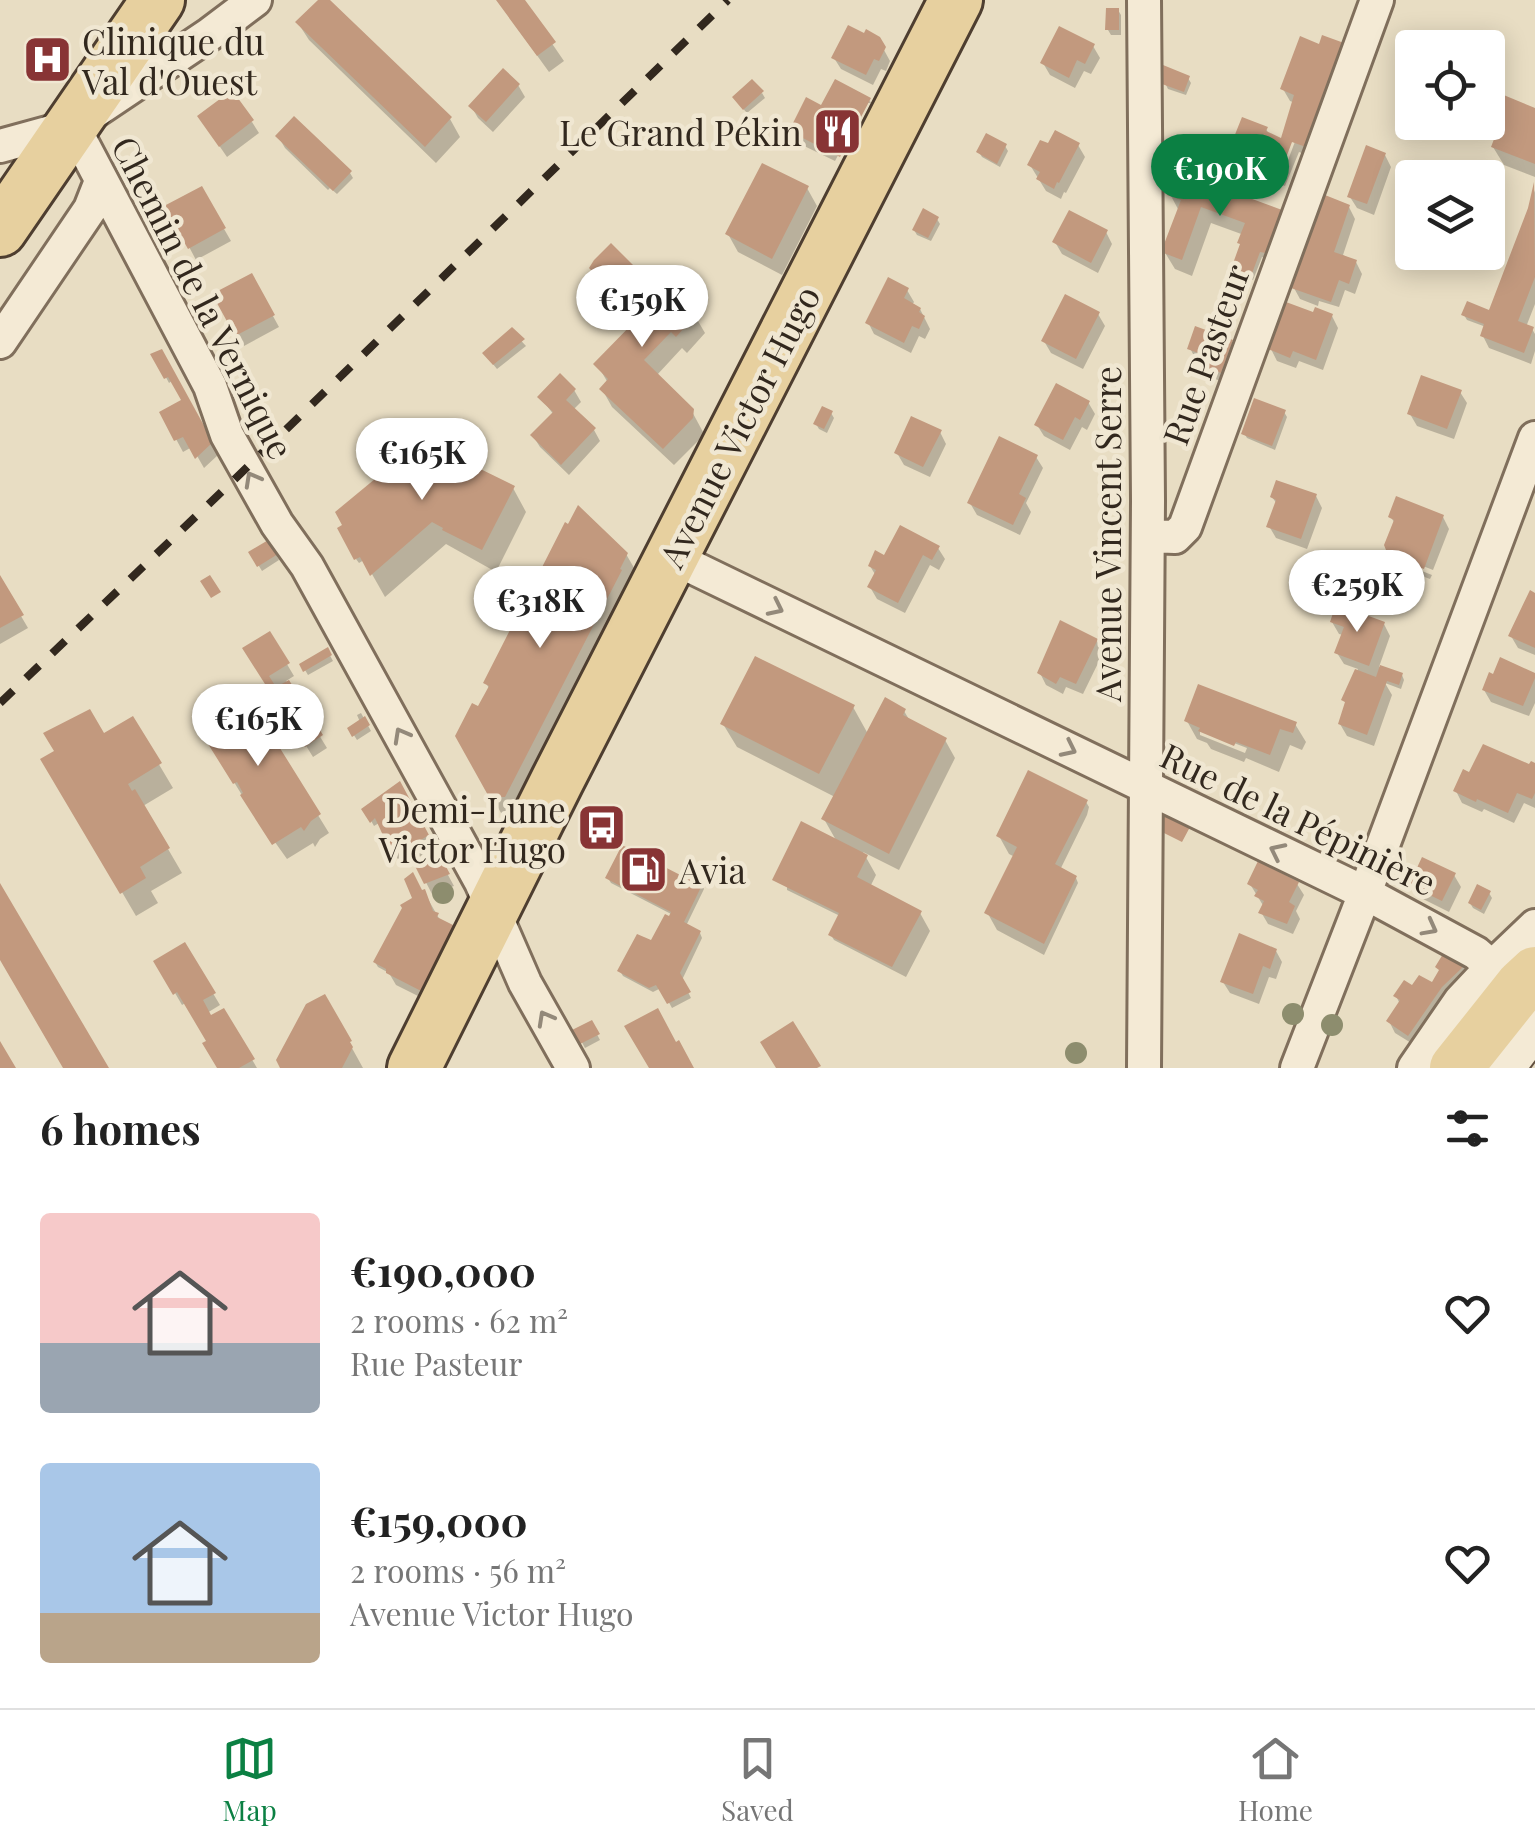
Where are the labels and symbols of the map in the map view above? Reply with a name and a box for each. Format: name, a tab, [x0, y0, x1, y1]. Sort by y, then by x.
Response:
place label: Clinique du Val d'Ouest	[81, 17, 265, 104]
hospital icon: Clinique du Val d'Ouest	[21, 34, 73, 86]
restaurant icon: Le Grand Pékin	[811, 105, 863, 157]
place label: Le Grand Pékin	[559, 108, 802, 155]
street label: Chemin de la Vernique	[102, 128, 306, 466]
pin: €190K	[1150, 134, 1290, 219]
street label: Rue Pasteur	[1151, 257, 1260, 451]
pin: €159K	[572, 265, 712, 350]
street label: Avenue Victor Hugo	[646, 277, 829, 576]
street label: Avenue Vincent Serre	[1083, 366, 1130, 703]
pin: €165K	[352, 418, 492, 503]
one-way arrow	[245, 472, 265, 490]
pin: €259K	[1287, 550, 1427, 635]
pin: €318K	[470, 566, 610, 651]
one-way arrow	[766, 595, 784, 615]
pin: €165K	[188, 684, 328, 769]
one-way arrow	[393, 728, 413, 746]
street label: Rue de la Pépinière	[1154, 731, 1444, 905]
one-way arrow	[1059, 736, 1077, 756]
place label: Demi-Lune Victor Hugo	[378, 785, 566, 872]
bus stop icon: Demi-Lune Victor Hugo	[575, 802, 627, 854]
fuel station icon: Avia	[618, 843, 670, 895]
one-way arrow	[1270, 843, 1288, 863]
place label: Avia	[678, 846, 746, 893]
one-way arrow	[1419, 916, 1438, 935]
one-way arrow	[537, 1011, 557, 1029]

